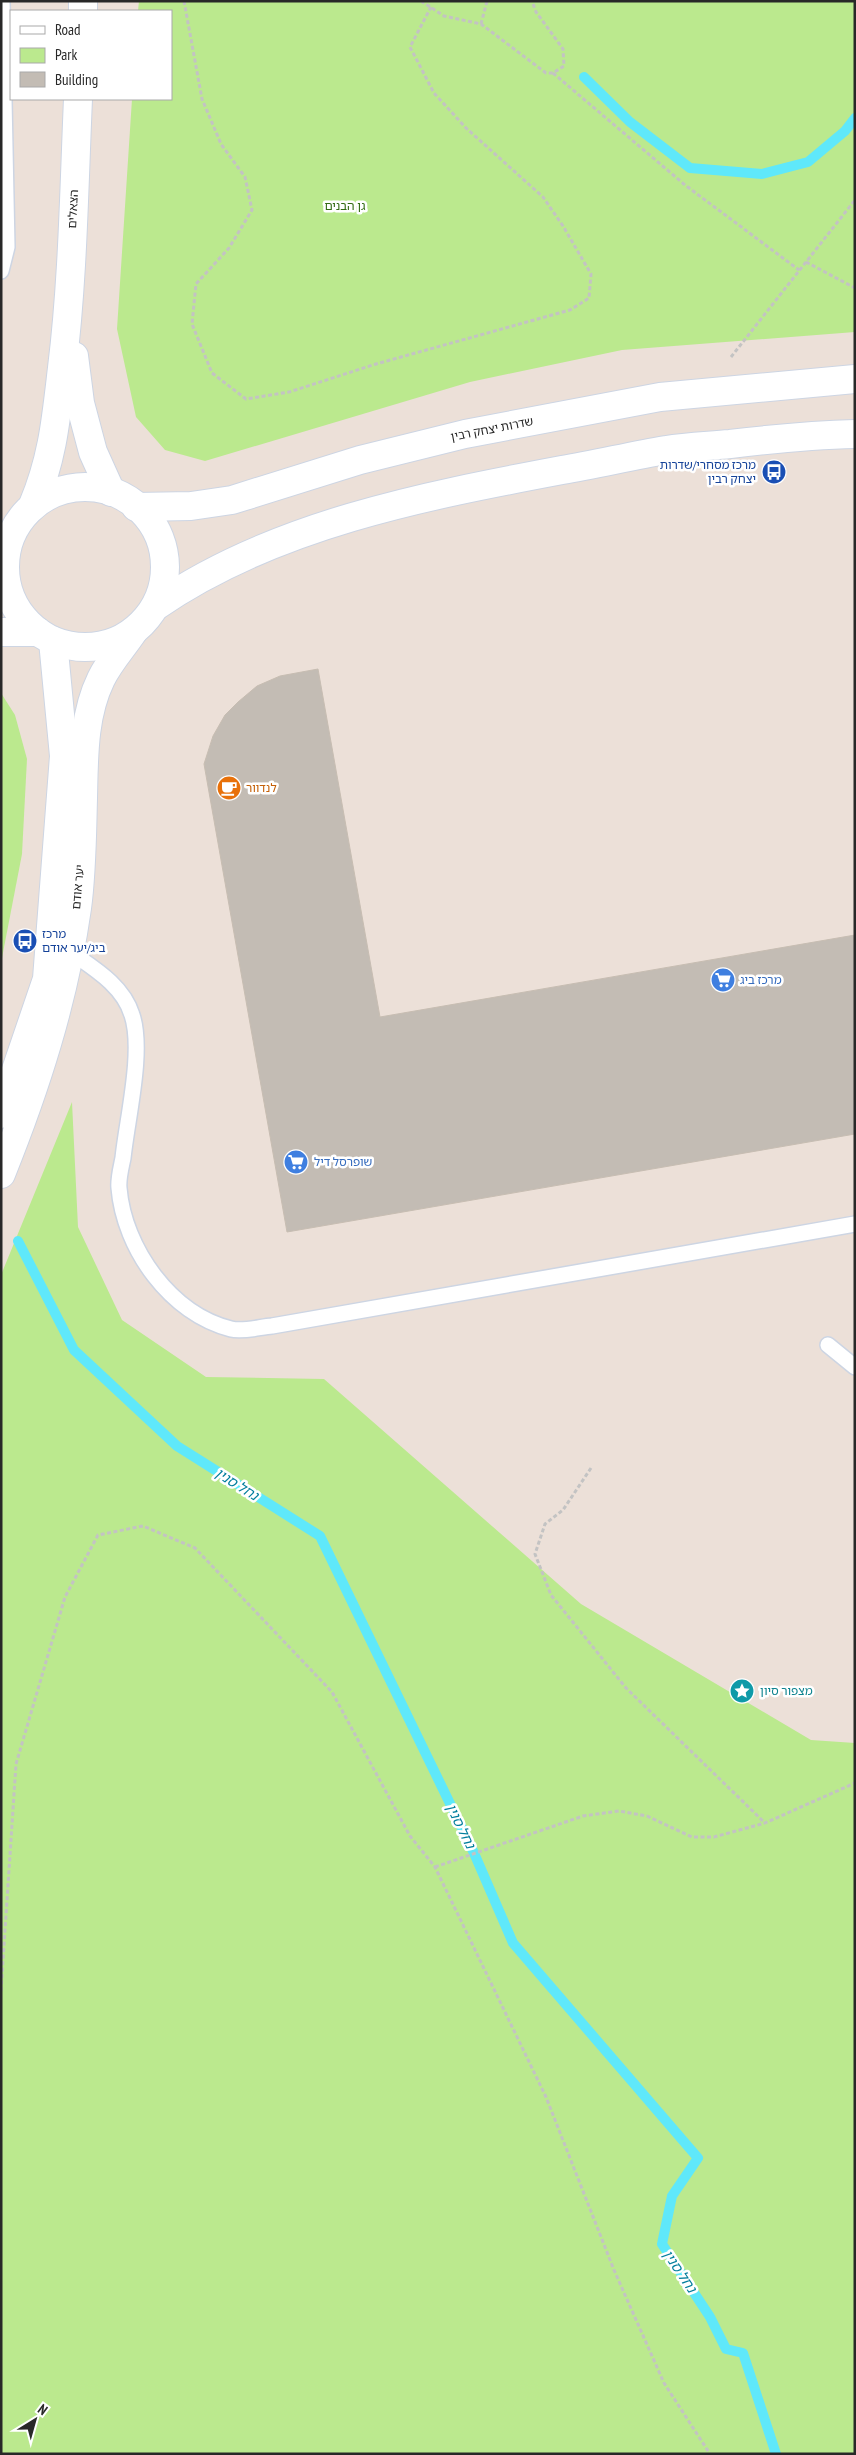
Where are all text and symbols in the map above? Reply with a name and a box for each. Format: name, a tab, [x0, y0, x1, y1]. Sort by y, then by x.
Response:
legend	[10, 10, 172, 100]
text: Road	[55, 20, 81, 39]
text: Park	[55, 45, 77, 64]
text: Building	[55, 70, 98, 89]
street label: הצאלים	[64, 189, 81, 229]
park label: גן הבנים	[324, 198, 366, 213]
street label: שדרות יצחק רבין	[449, 413, 534, 444]
place label: מרכז מסחרי/שדרות יצחק רבין	[660, 457, 756, 486]
bus stop icon: מרכז מסחרי/שדרות יצחק רבין	[761, 459, 787, 485]
cafe icon: לנדוור	[216, 775, 242, 801]
place label: לנדוור	[246, 780, 277, 795]
street label: יער אודם	[68, 864, 87, 910]
place label: מרכז ביג/יער אודם	[42, 926, 106, 955]
bus stop icon: מרכז ביג/יער אודם	[12, 928, 38, 954]
supermarket icon: מרכז ביג	[710, 967, 736, 993]
place label: מרכז ביג	[740, 972, 782, 987]
supermarket icon: שופרסל דיל	[283, 1149, 309, 1175]
place label: שופרסל דיל	[314, 1154, 372, 1169]
water label: נחל סנין	[212, 1464, 263, 1505]
place icon: מצפור סיון	[729, 1678, 755, 1704]
place label: מצפור סיון	[760, 1683, 813, 1698]
water label: נחל סנין	[442, 1801, 480, 1853]
water label: נחל סנין	[659, 2246, 702, 2297]
north arrow	[10, 2395, 60, 2445]
text: N	[34, 2400, 51, 2419]

